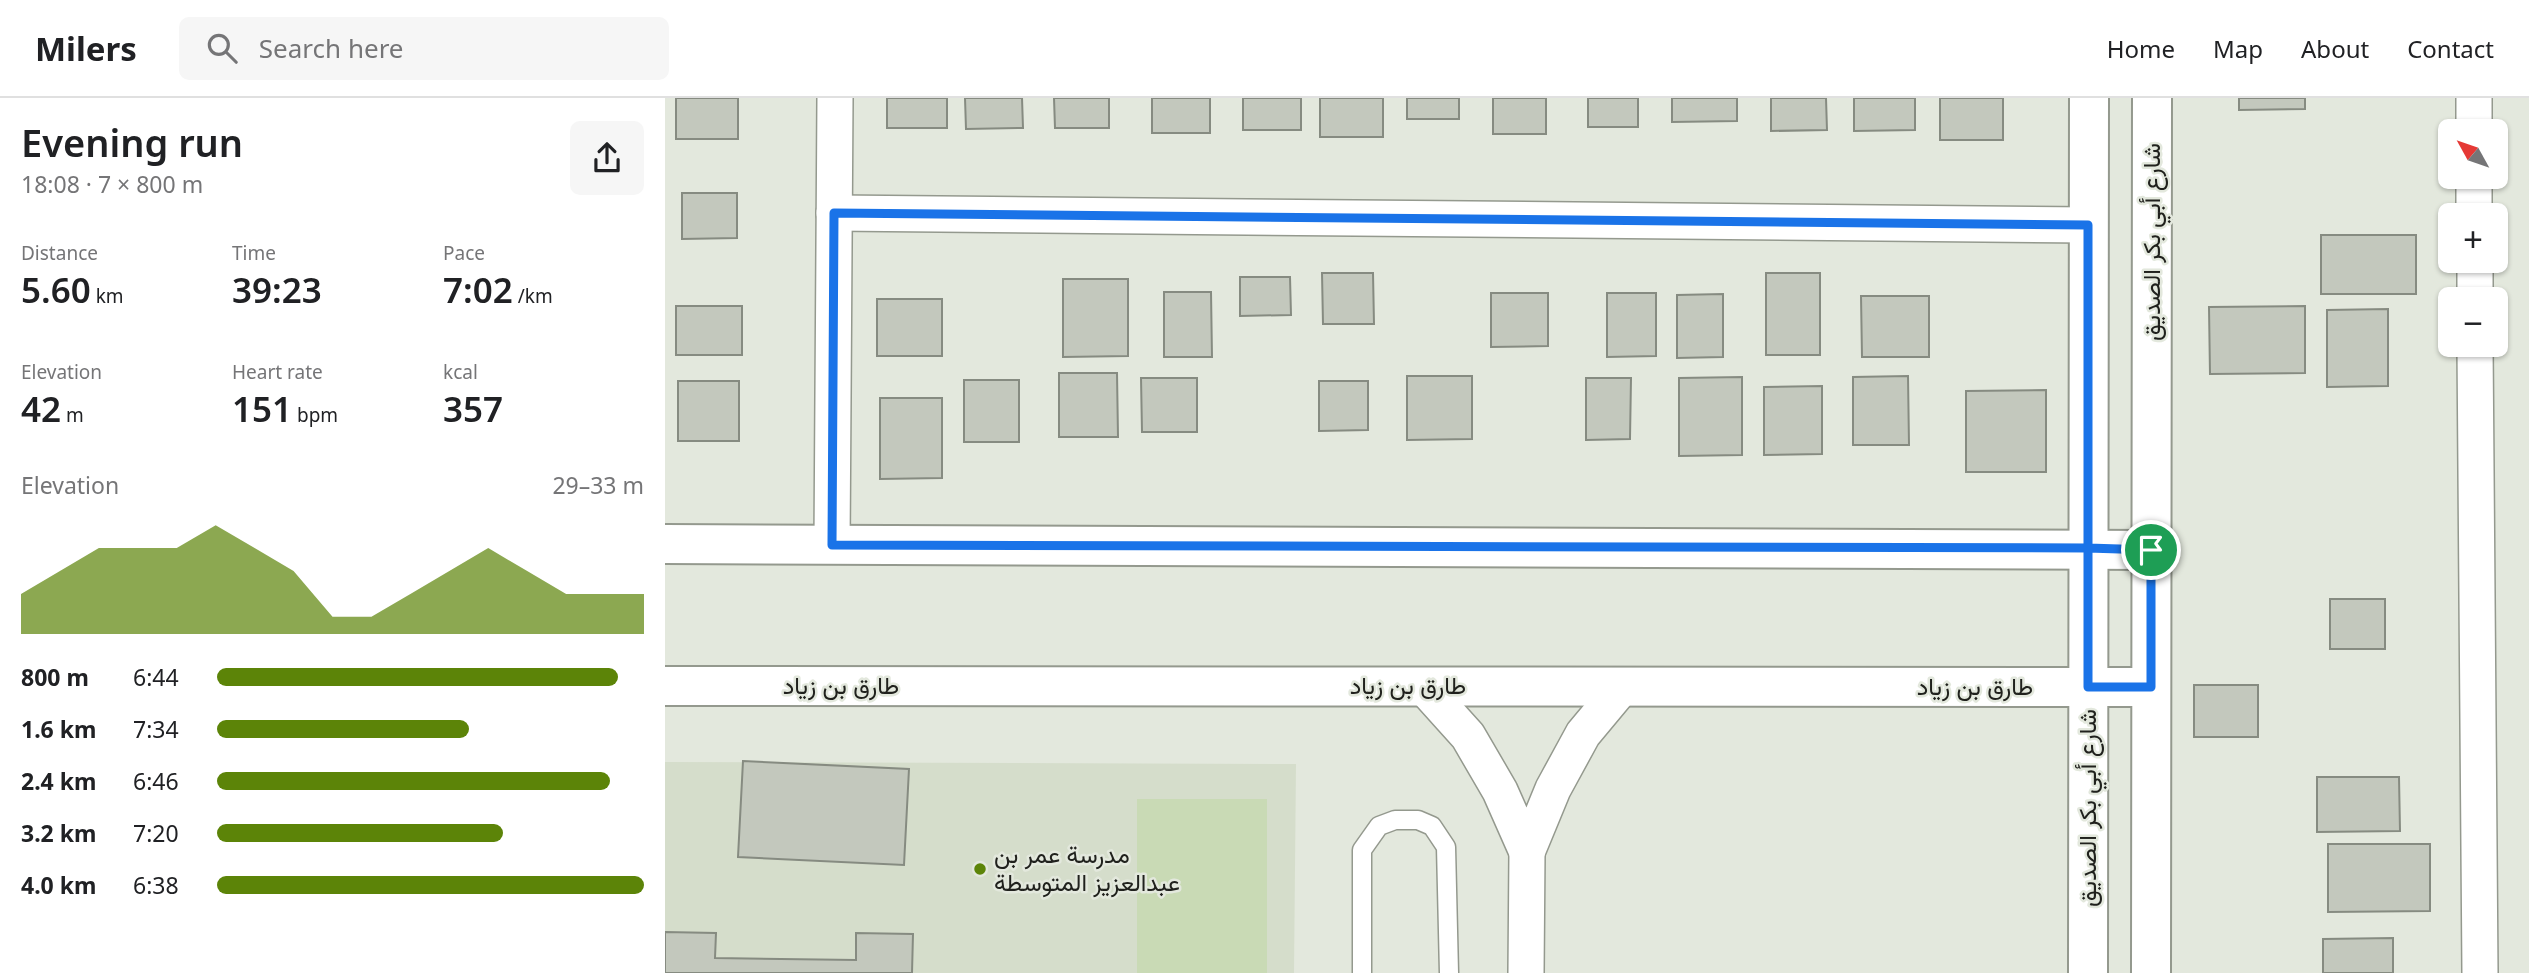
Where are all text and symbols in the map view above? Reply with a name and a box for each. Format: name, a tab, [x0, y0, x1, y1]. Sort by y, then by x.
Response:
search box	[179, 17, 669, 80]
text: Milers	[35, 26, 137, 71]
icon: search	[203, 29, 241, 67]
text: Search here	[259, 30, 404, 66]
text: Home	[2107, 32, 2175, 65]
text: Map	[2213, 32, 2263, 65]
text: About	[2301, 32, 2369, 65]
text: Contact	[2407, 32, 2494, 65]
text: Evening run	[21, 116, 243, 168]
north arrow	[2438, 119, 2508, 189]
map controls	[2438, 119, 2508, 357]
button: share	[570, 121, 644, 195]
street label: شارع أبي بكر الصديق	[2134, 143, 2171, 341]
text: 18:08 · 7 × 800 m	[21, 168, 203, 200]
button: +	[2438, 203, 2508, 273]
text: Distance	[21, 240, 98, 266]
text: Time	[232, 240, 276, 266]
text: Pace	[443, 240, 485, 266]
text: 5.60	[21, 266, 91, 313]
text: 39:23	[232, 266, 322, 313]
text: 7:02	[443, 266, 513, 313]
text: km	[91, 283, 124, 309]
text: /km	[513, 283, 553, 309]
button: −	[2438, 287, 2508, 357]
text: Elevation	[21, 359, 102, 385]
text: Heart rate	[232, 359, 323, 385]
text: kcal	[443, 359, 478, 385]
text: 42	[21, 385, 61, 432]
text: 151	[232, 385, 292, 432]
text: 357	[443, 385, 503, 432]
text: m	[61, 402, 84, 428]
text: bpm	[292, 402, 338, 428]
text: Elevation	[21, 469, 119, 501]
text: 29–33 m	[552, 469, 644, 501]
pin	[2121, 520, 2181, 580]
icon: arrive	[2132, 531, 2170, 569]
text: 800 m	[21, 661, 89, 693]
text: 6:44	[133, 661, 179, 693]
street label: طارق بن زياد	[783, 668, 899, 701]
street label: طارق بن زياد	[1350, 668, 1466, 701]
street label: طارق بن زياد	[1917, 669, 2033, 702]
street label: شارع أبي بكر الصديق	[2070, 709, 2107, 907]
text: 1.6 km	[21, 713, 96, 745]
text: 7:34	[133, 713, 179, 745]
text: 2.4 km	[21, 765, 96, 797]
text: 6:46	[133, 765, 179, 797]
text: 3.2 km	[21, 817, 96, 849]
text: 7:20	[133, 817, 179, 849]
place label: مدرسة عمر بن عبدالعزيز المتوسطة	[994, 837, 1180, 898]
marker: مدرسة عمر بن عبدالعزيز المتوسطة	[972, 861, 988, 877]
text: 4.0 km	[21, 869, 96, 901]
text: 6:38	[133, 869, 179, 901]

